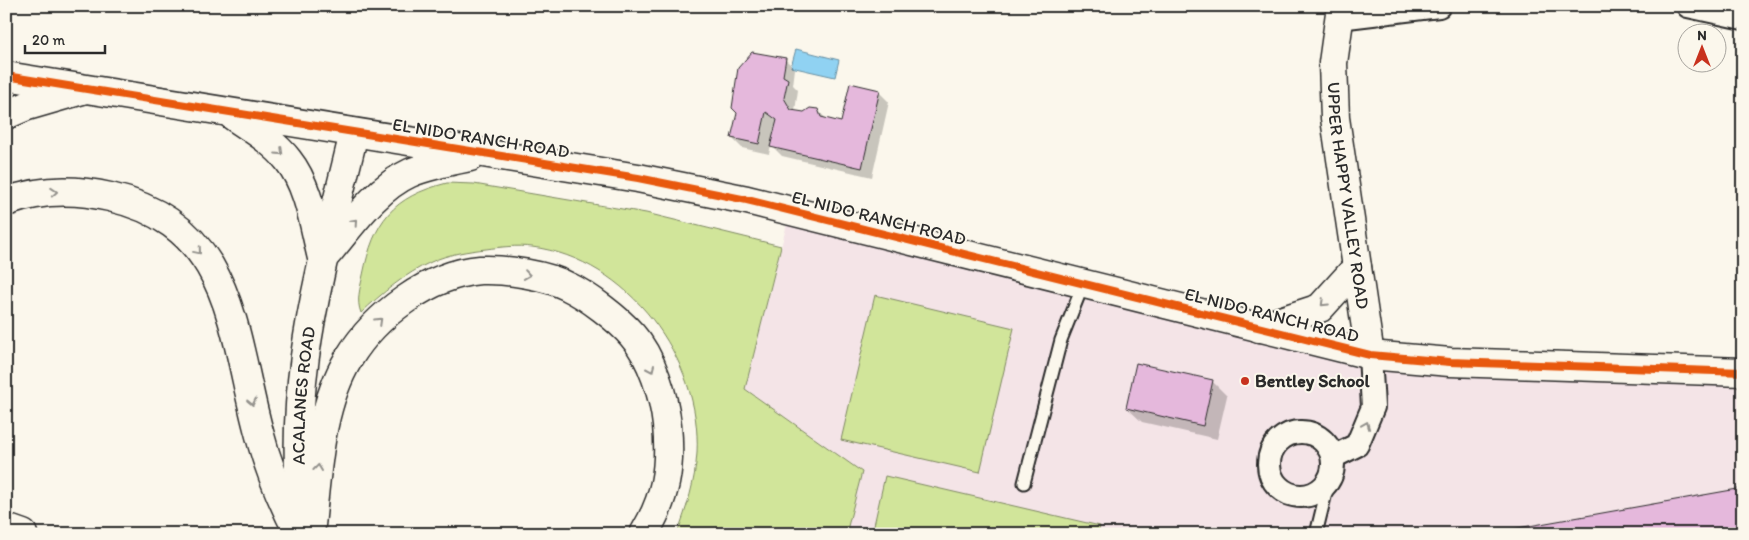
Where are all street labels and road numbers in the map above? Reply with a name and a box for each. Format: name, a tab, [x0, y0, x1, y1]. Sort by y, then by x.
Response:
street label: UPPER HAPPY VALLEY ROAD	[1323, 81, 1374, 311]
street label: EL NIDO RANCH ROAD	[391, 113, 571, 163]
street label: EL NIDO RANCH ROAD	[789, 186, 969, 250]
street label: EL NIDO RANCH ROAD	[1182, 283, 1362, 347]
street label: ACALANES ROAD	[287, 325, 320, 465]

